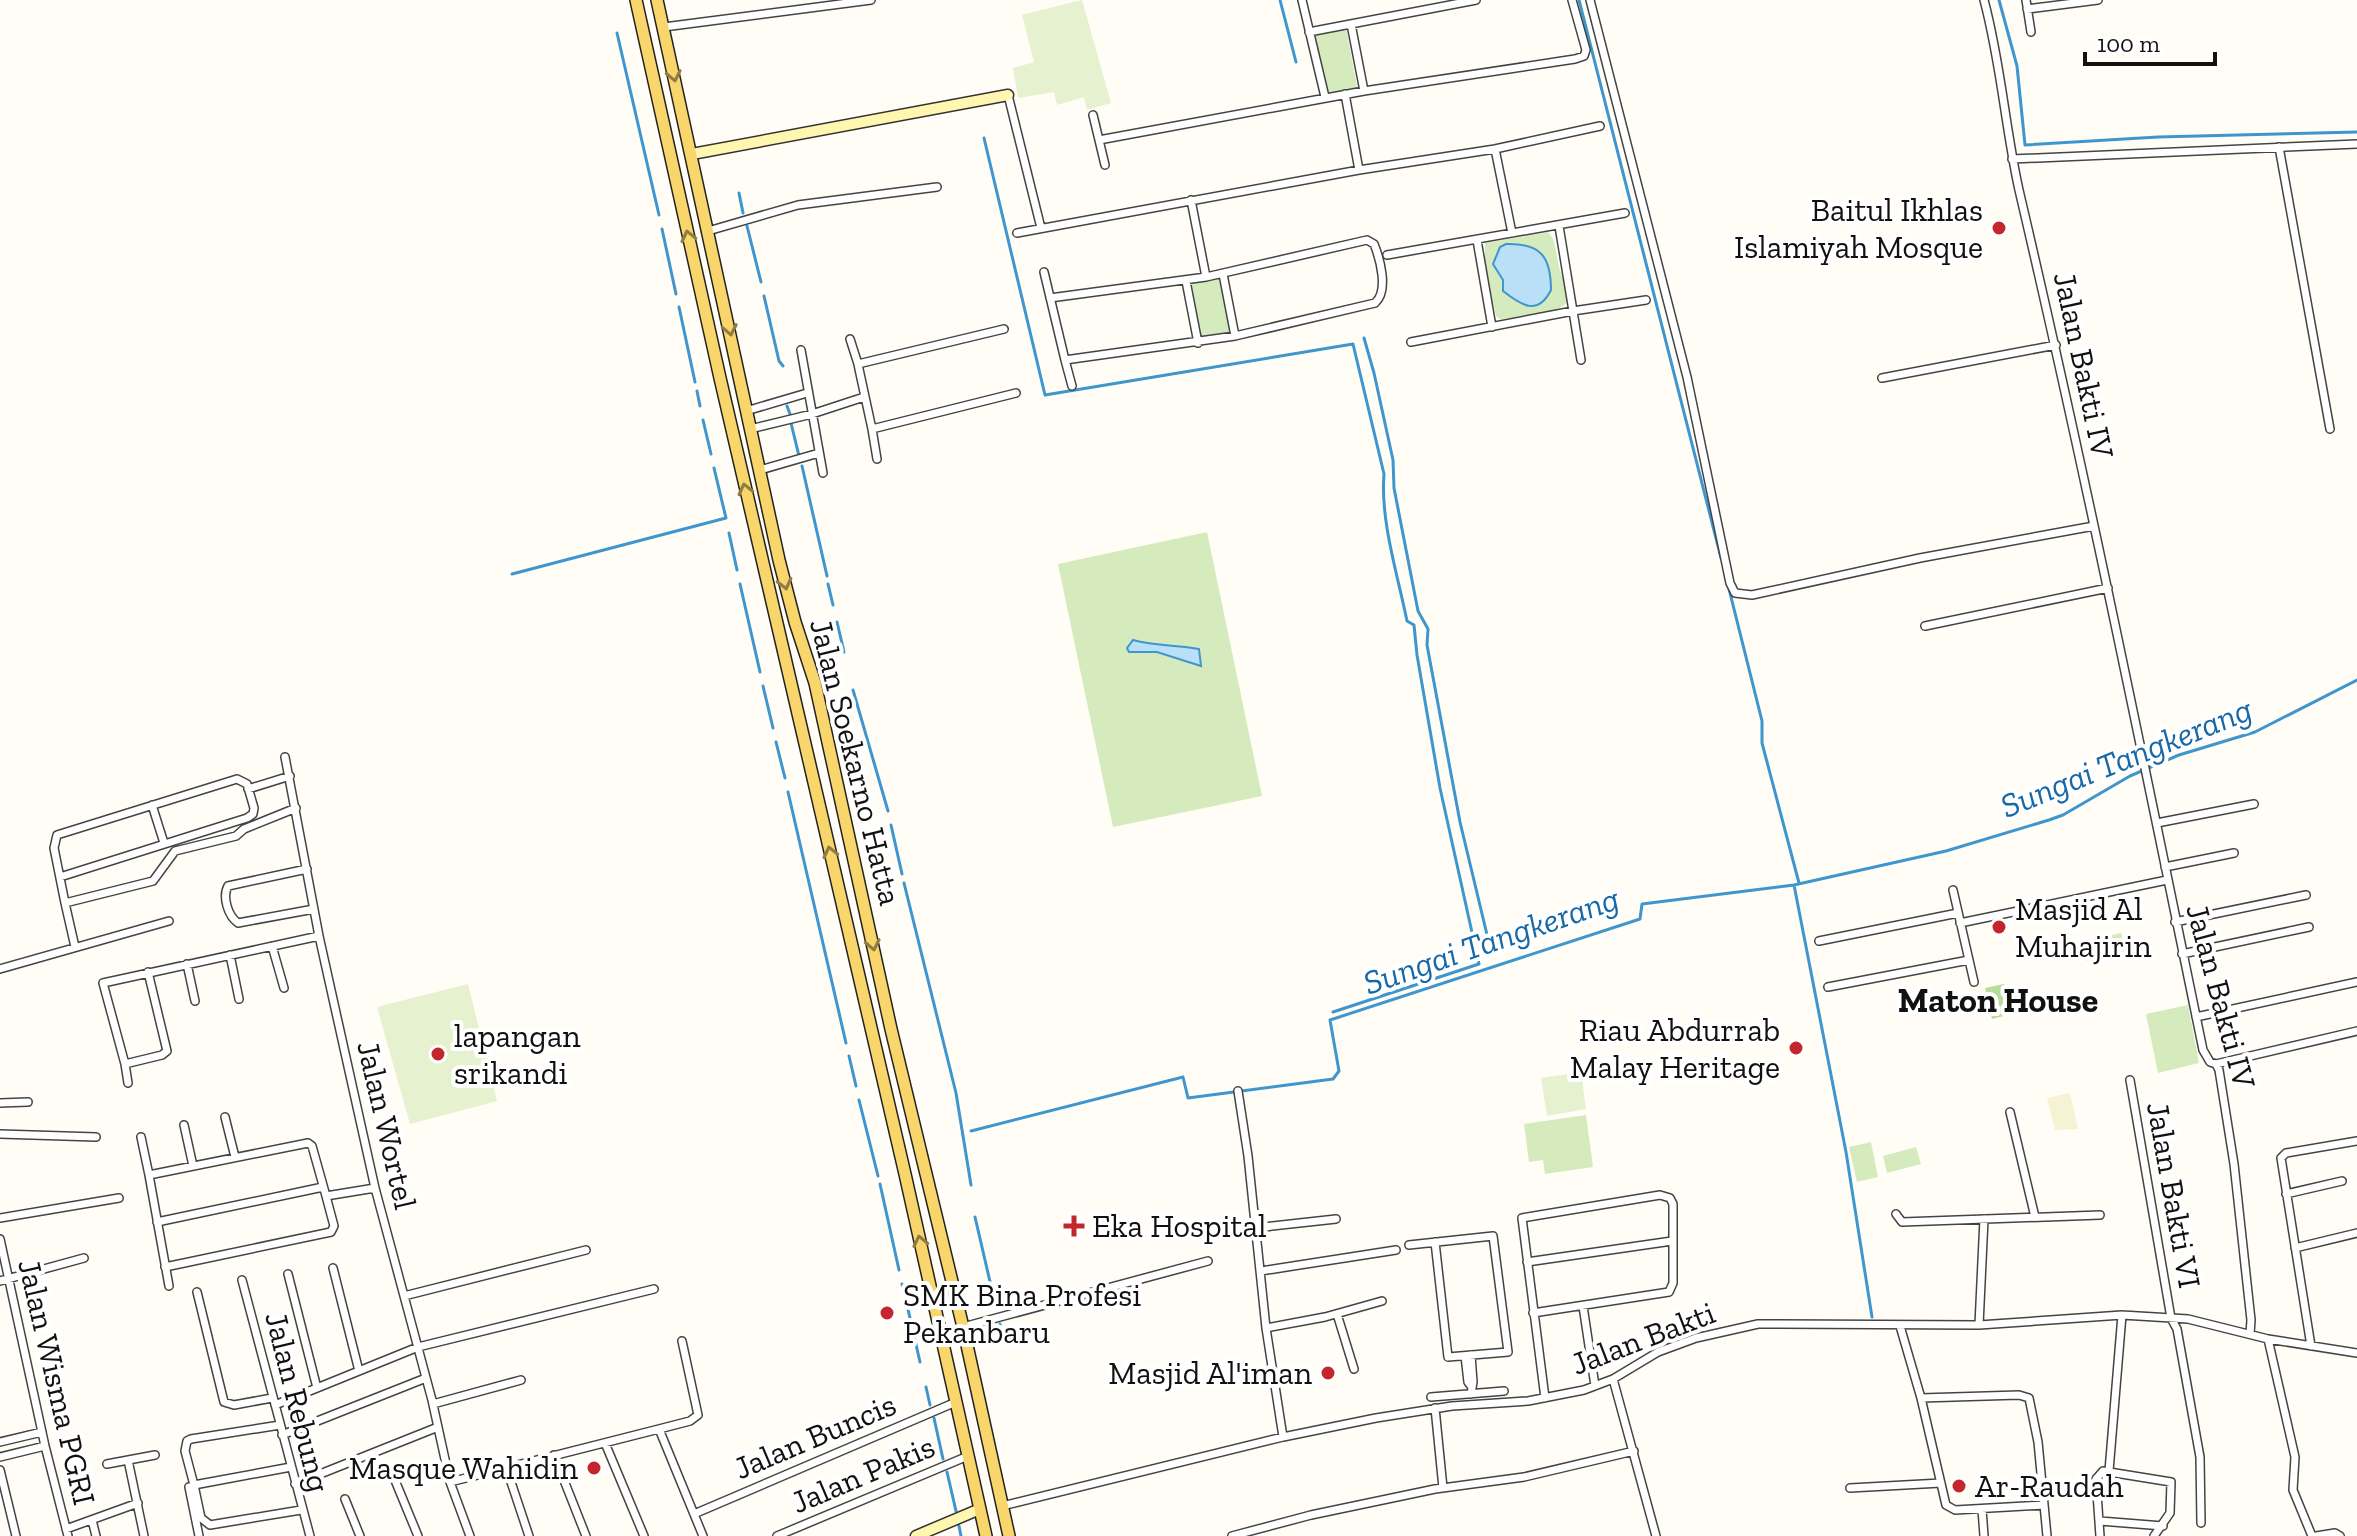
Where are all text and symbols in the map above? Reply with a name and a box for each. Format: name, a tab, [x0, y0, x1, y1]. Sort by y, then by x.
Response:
scale bar	[2085, 16, 2215, 66]
text: 100 m	[2097, 29, 2160, 58]
one-way arrow	[665, 69, 682, 82]
place label: Baitul Ikhlas Islamiyah Mosque	[1734, 191, 1983, 266]
marker: Baitul Ikhlas Islamiyah Mosque	[1990, 219, 2008, 237]
one-way arrow	[681, 229, 698, 243]
street label: Jalan Bakti IV	[2046, 268, 2122, 462]
one-way arrow	[720, 323, 737, 337]
one-way arrow	[737, 483, 754, 497]
one-way arrow	[776, 577, 793, 591]
street label: Jalan Soekarno Hatta	[802, 615, 910, 909]
water label: Sungai Tangkerang	[1994, 688, 2259, 827]
one-way arrow	[822, 845, 839, 859]
water label: Sungai Tangkerang	[1358, 877, 1625, 1003]
place label: Masjid Al Muhajirin	[2015, 890, 2152, 965]
street label: Jalan Bakti IV	[2178, 900, 2264, 1093]
marker: Masjid Al Muhajirin	[1990, 918, 2008, 936]
one-way arrow	[864, 938, 881, 952]
district label: Maton House	[1898, 980, 2098, 1021]
place label: Riau Abdurrab Malay Heritage	[1570, 1011, 1780, 1086]
place label: lapangan srikandi	[454, 1017, 581, 1092]
street label: Jalan Wortel	[349, 1037, 425, 1213]
marker: Riau Abdurrab Malay Heritage	[1787, 1039, 1805, 1057]
marker: lapangan srikandi	[429, 1045, 447, 1063]
street label: Jalan Bakti VI	[2139, 1099, 2209, 1291]
place label: Eka Hospital	[1092, 1207, 1266, 1245]
marker: Eka Hospital	[1063, 1215, 1085, 1237]
one-way arrow	[912, 1235, 929, 1249]
street label: Jalan Wisma PGRI	[10, 1255, 104, 1509]
place label: SMK Bina Profesi Pekanbaru	[903, 1276, 1141, 1351]
street label: Jalan Bakti	[1566, 1293, 1720, 1383]
marker: SMK Bina Profesi Pekanbaru	[878, 1304, 896, 1322]
street label: Jalan Rebung	[257, 1308, 339, 1496]
place label: Masjid Al'iman	[1108, 1354, 1313, 1392]
marker: Masjid Al'iman	[1319, 1364, 1337, 1382]
street label: Jalan Buncis	[728, 1385, 902, 1487]
street label: Jalan Pakis	[786, 1427, 940, 1521]
place label: Masque Wahidin	[349, 1449, 579, 1487]
marker: Masque Wahidin	[585, 1459, 603, 1477]
place label: Ar-Raudah	[1975, 1467, 2124, 1505]
marker: Ar-Raudah	[1950, 1477, 1968, 1495]

